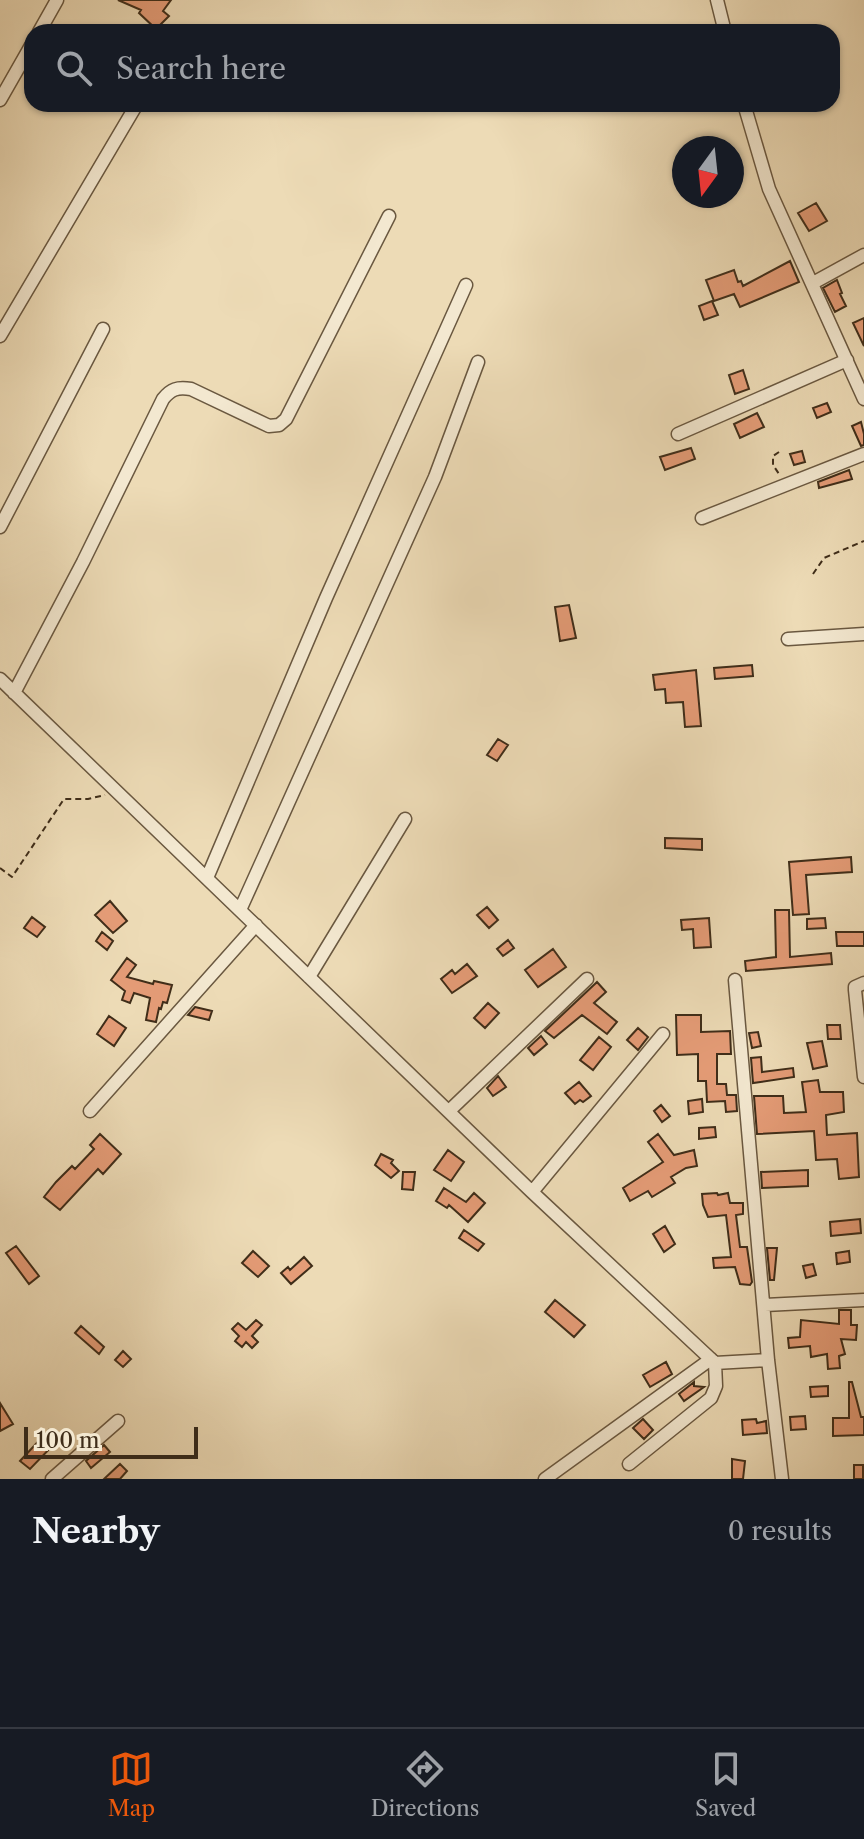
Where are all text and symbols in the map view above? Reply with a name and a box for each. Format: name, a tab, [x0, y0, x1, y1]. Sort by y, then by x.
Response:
search box	[24, 24, 840, 112]
icon: search	[52, 46, 96, 90]
text: Search here	[116, 50, 286, 87]
north arrow	[672, 136, 744, 208]
scale bar	[24, 1423, 198, 1459]
text: 100 m	[36, 1427, 99, 1454]
text: Nearby	[32, 1510, 160, 1552]
text: 0 results	[728, 1515, 832, 1547]
tab: Map	[108, 1747, 155, 1822]
tab: Directions	[371, 1747, 479, 1822]
tab: Saved	[695, 1747, 756, 1822]

